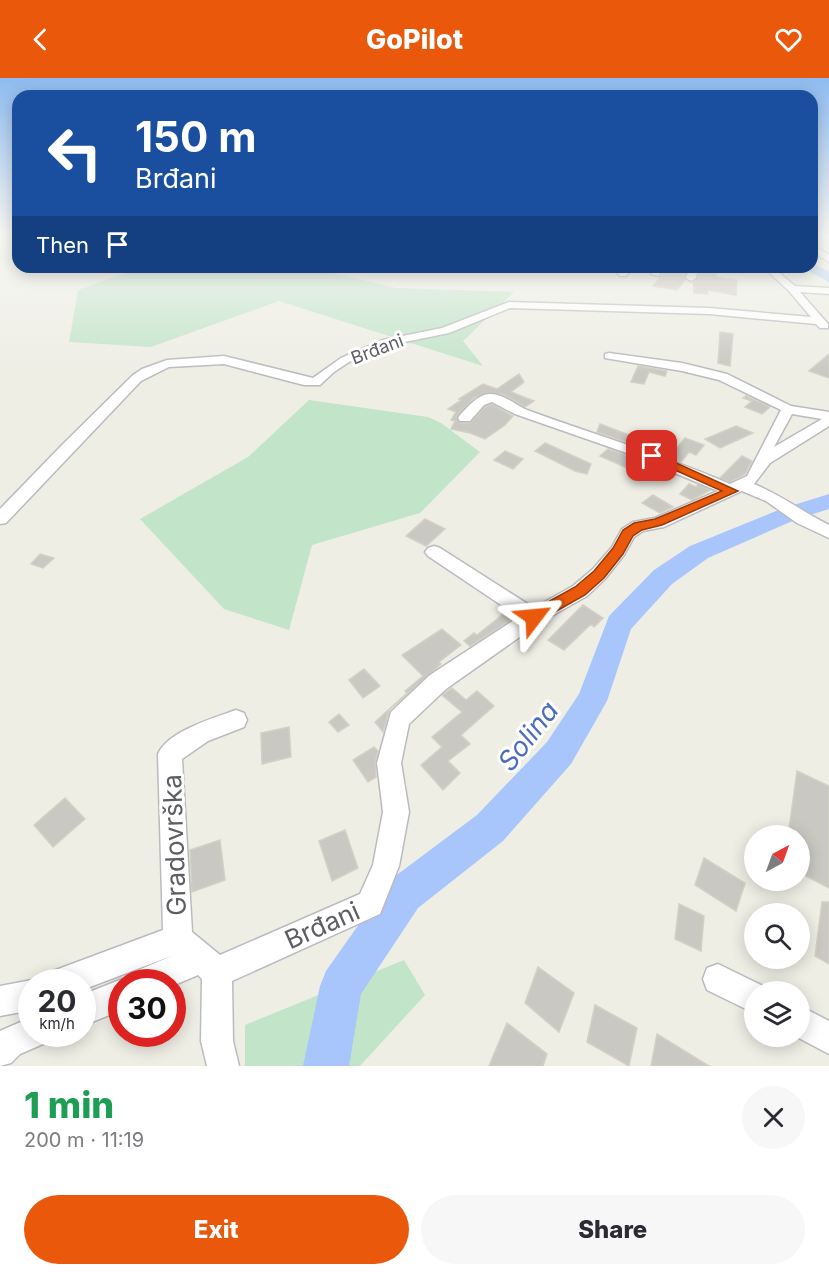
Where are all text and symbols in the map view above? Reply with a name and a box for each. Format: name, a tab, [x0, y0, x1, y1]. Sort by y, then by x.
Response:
icon: back	[24, 23, 57, 56]
text: GoPilot	[366, 23, 463, 56]
icon: heart	[772, 23, 805, 56]
text: 150 m	[135, 111, 257, 162]
icon: left	[36, 114, 114, 192]
text: Brđani	[135, 162, 217, 195]
icon: arrive	[101, 228, 134, 261]
text: Then	[36, 232, 89, 258]
street label: Brđani	[348, 329, 406, 369]
pin	[626, 430, 677, 481]
icon: arrive	[635, 439, 668, 472]
position arrow	[502, 585, 566, 649]
water label: Solina	[491, 695, 565, 777]
street label: Gradovrška	[156, 774, 192, 916]
north arrow	[744, 825, 810, 891]
map controls	[744, 825, 810, 1047]
street label: Brđani	[280, 895, 364, 955]
button: search	[744, 903, 810, 969]
speed limit sign: 30	[108, 969, 186, 1047]
button: layers	[744, 981, 810, 1047]
text: 20	[37, 983, 77, 1019]
text: km/h	[39, 1014, 75, 1033]
text: 1 min	[24, 1083, 114, 1127]
button: close	[742, 1086, 805, 1149]
text: 200 m · 11:19	[24, 1128, 144, 1152]
button: Exit	[24, 1195, 409, 1264]
button: Share	[421, 1195, 805, 1264]

